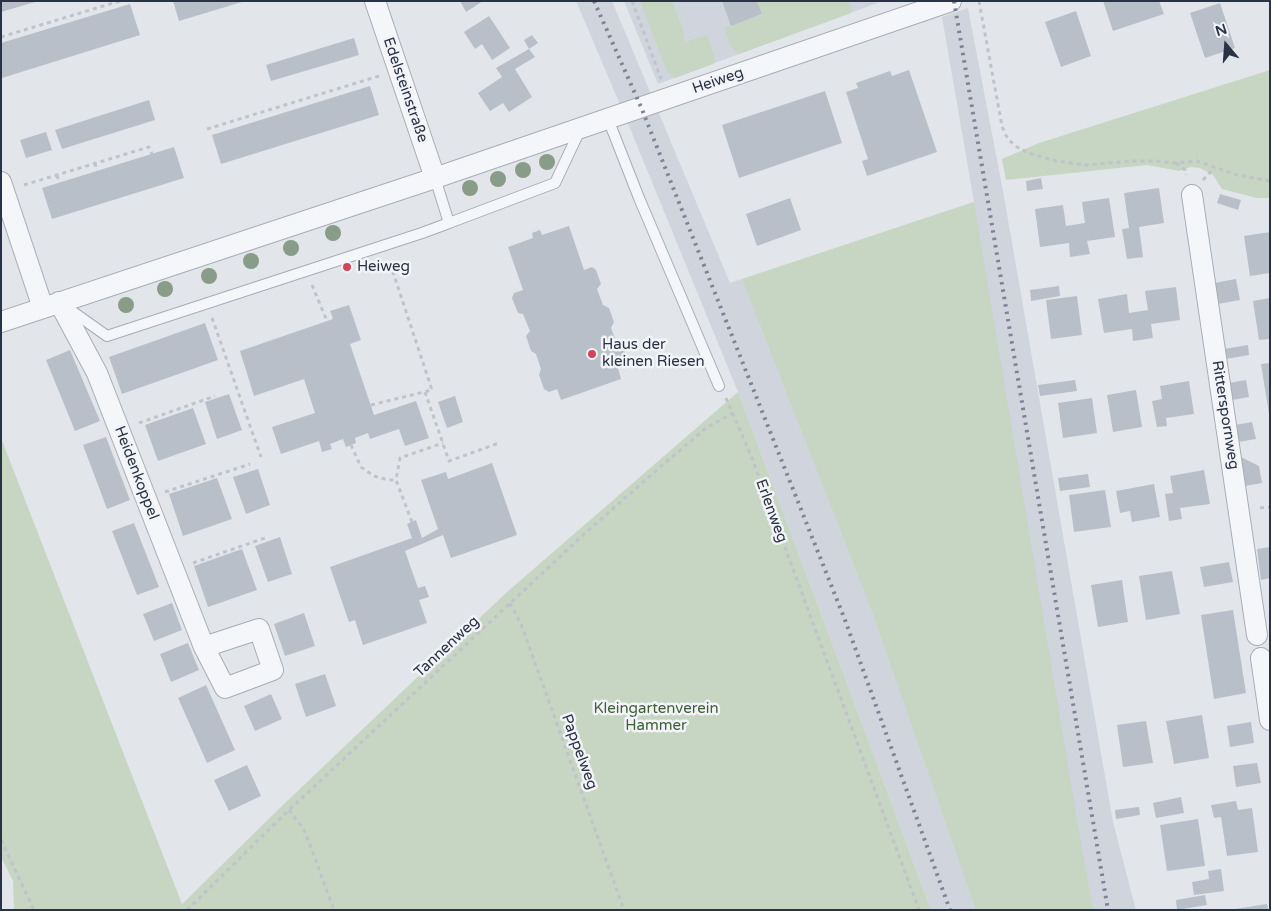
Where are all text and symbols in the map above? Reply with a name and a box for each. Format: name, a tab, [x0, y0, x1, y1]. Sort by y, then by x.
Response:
north arrow	[1201, 20, 1251, 70]
text: N	[1213, 20, 1229, 40]
street label: Edelsteinstraße	[379, 35, 431, 145]
street label: Heiweg	[690, 64, 746, 98]
place label: Heiweg	[357, 258, 410, 276]
marker: Heiweg	[341, 261, 353, 273]
place label: Haus der kleinen Riesen	[602, 336, 705, 371]
marker: Haus der kleinen Riesen	[586, 348, 598, 360]
street label: Ritterspornweg	[1207, 359, 1243, 471]
street label: Heidenkoppel	[110, 424, 162, 522]
street label: Erlenweg	[751, 477, 791, 545]
street label: Tannenweg	[411, 613, 483, 681]
park label: Kleingartenverein Hammer	[593, 700, 719, 735]
street label: Pappelweg	[557, 712, 601, 792]

